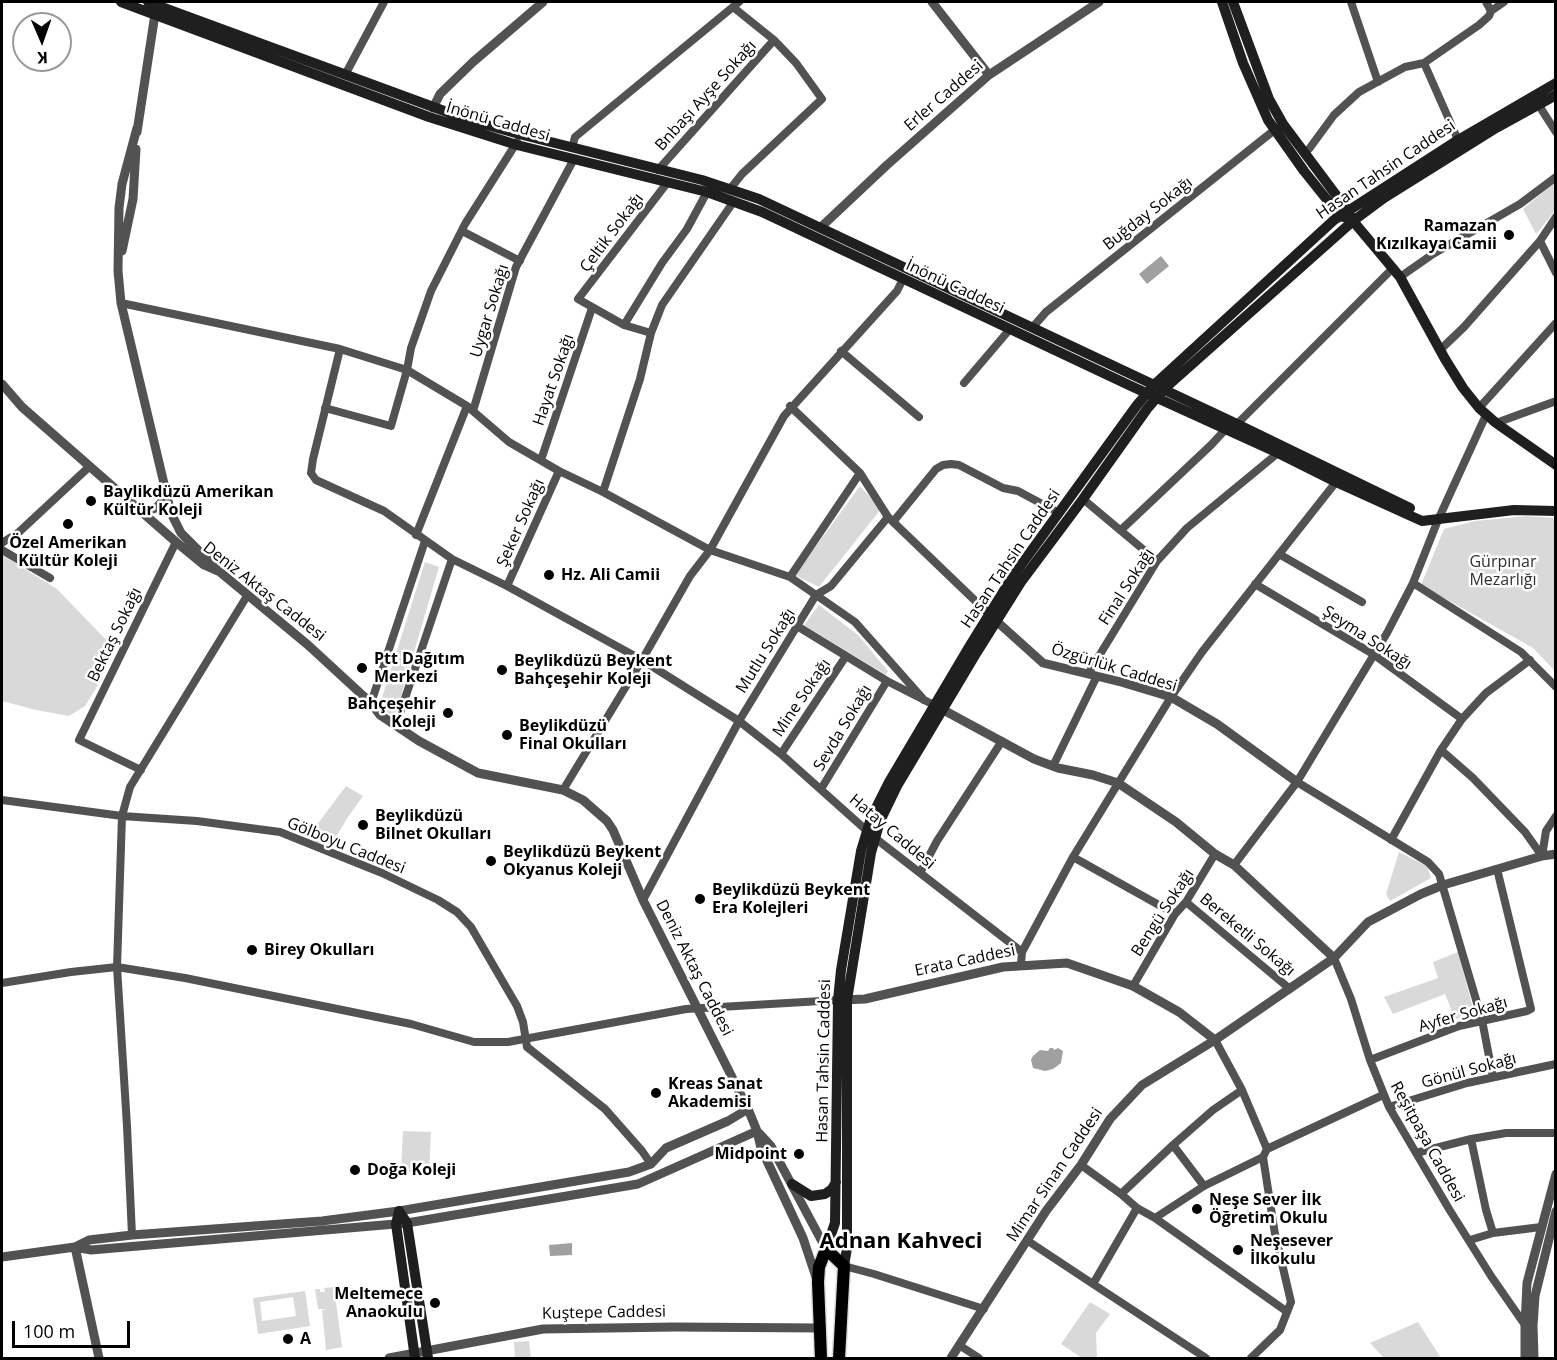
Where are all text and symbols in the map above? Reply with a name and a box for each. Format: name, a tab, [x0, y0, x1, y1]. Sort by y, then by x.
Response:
north arrow	[12, 12, 72, 72]
street label: Bnbaşı Ayşe Sokağı	[651, 37, 761, 155]
text: K	[37, 47, 48, 69]
street label: Erler Caddesi	[901, 56, 987, 136]
street label: İnönü Caddesi	[444, 98, 552, 146]
street label: Hasan Tahsin Caddesi	[1313, 116, 1459, 224]
street label: Buğday Sokağı	[1099, 173, 1197, 255]
street label: Çeltik Sokağı	[576, 190, 648, 276]
place label: Ramazan Kızılkaya Camii	[1376, 216, 1497, 254]
marker: Ramazan Kızılkaya Camii	[1502, 228, 1516, 242]
street label: İnönü Caddesi	[903, 256, 1007, 318]
street label: Uygar Sokağı	[467, 262, 513, 360]
street label: Hayat Sokağı	[529, 332, 579, 428]
street label: Şeker Sokağı	[493, 476, 549, 570]
place label: Baylikdüzü Amerikan Kültür Koleji	[103, 482, 274, 520]
street label: Hasan Tahsin Caddesi	[957, 486, 1065, 632]
marker: Baylikdüzü Amerikan Kültür Koleji	[84, 494, 98, 508]
marker: Özel Amerikan Kültür Koleji	[61, 517, 75, 531]
place label: Özel Amerikan Kültür Koleji	[9, 533, 127, 571]
street label: Deniz Aktaş Caddesi	[199, 538, 329, 646]
street label: Final Sokağı	[1095, 545, 1159, 629]
park label: Gürpınar Mezarlığı	[1469, 552, 1537, 590]
place label: Hz. Ali Camii	[561, 565, 660, 585]
marker: Hz. Ali Camii	[542, 568, 556, 582]
street label: Bektaş Sokağı	[84, 585, 146, 685]
street label: Şeyma Sokağı	[1319, 602, 1415, 674]
street label: Mutlu Sokağı	[732, 605, 800, 697]
street label: Özgürlük Caddesi	[1049, 640, 1179, 696]
place label: Ptt Dağıtım Merkezi	[374, 649, 465, 687]
place label: Beylikdüzü Beykent Bahçeşehir Koleji	[514, 651, 672, 689]
street label: Mine Sokağı	[769, 655, 835, 741]
marker: Ptt Dağıtım Merkezi	[355, 661, 369, 675]
marker: Beylikdüzü Beykent Bahçeşehir Koleji	[495, 663, 509, 677]
street label: Sevda Sokağı	[810, 681, 876, 775]
place label: Bahçeşehir Koleji	[347, 694, 436, 732]
marker: Bahçeşehir Koleji	[441, 706, 455, 720]
place label: Beylikdüzü Final Okulları	[519, 716, 627, 754]
marker: Beylikdüzü Final Okulları	[500, 728, 514, 742]
street label: Hatay Caddesi	[845, 790, 939, 874]
place label: Beylikdüzü Bilnet Okulları	[375, 806, 491, 844]
street label: Gölboyu Caddesi	[284, 814, 408, 878]
marker: Beylikdüzü Bilnet Okulları	[356, 818, 370, 832]
place label: Beylikdüzü Beykent Okyanus Koleji	[503, 842, 661, 880]
marker: Beylikdüzü Beykent Okyanus Koleji	[484, 854, 498, 868]
street label: Bengü Sokağı	[1128, 866, 1198, 960]
place label: Beylikdüzü Beykent Era Kolejleri	[712, 880, 870, 918]
street label: Bereketli Sokağı	[1195, 890, 1299, 980]
marker: Beylikdüzü Beykent Era Kolejleri	[693, 892, 707, 906]
street label: Deniz Aktaş Caddesi	[651, 897, 737, 1039]
place label: Birey Okulları	[264, 940, 374, 960]
street label: Erata Caddesi	[913, 941, 1017, 981]
marker: Birey Okulları	[245, 943, 259, 957]
street label: Hasan Tahsin Caddesi	[813, 979, 835, 1143]
street label: Ayfer Sokağı	[1416, 993, 1510, 1037]
street label: Gönül Sokağı	[1419, 1049, 1519, 1093]
place label: Kreas Sanat Akademisi	[668, 1074, 763, 1112]
street label: Reşitpaşa Caddesi	[1386, 1078, 1468, 1206]
marker: Kreas Sanat Akademisi	[649, 1086, 663, 1100]
street label: Mimar Sinan Caddesi	[1003, 1104, 1107, 1246]
place label: Midpoint	[715, 1144, 787, 1164]
marker: Midpoint	[792, 1147, 806, 1161]
place label: Doğa Koleji	[367, 1160, 456, 1180]
marker: Doğa Koleji	[348, 1163, 362, 1177]
place label: Neşe Sever İlk Öğretim Okulu	[1209, 1190, 1328, 1228]
marker: Neşe Sever İlk Öğretim Okulu	[1190, 1202, 1204, 1216]
district label: Adnan Kahveci	[820, 1229, 982, 1255]
place label: Neşesever İlkokulu	[1250, 1231, 1333, 1269]
marker: Neşesever İlkokulu	[1231, 1243, 1245, 1257]
place label: Meltemece Anaokulu	[334, 1284, 423, 1322]
marker: Meltemece Anaokulu	[428, 1296, 442, 1310]
street label: Kuştepe Caddesi	[542, 1302, 666, 1324]
scale bar	[15, 1309, 134, 1347]
text: 100 m	[23, 1319, 75, 1343]
place label: A	[300, 1329, 311, 1349]
marker: A	[281, 1332, 295, 1346]

